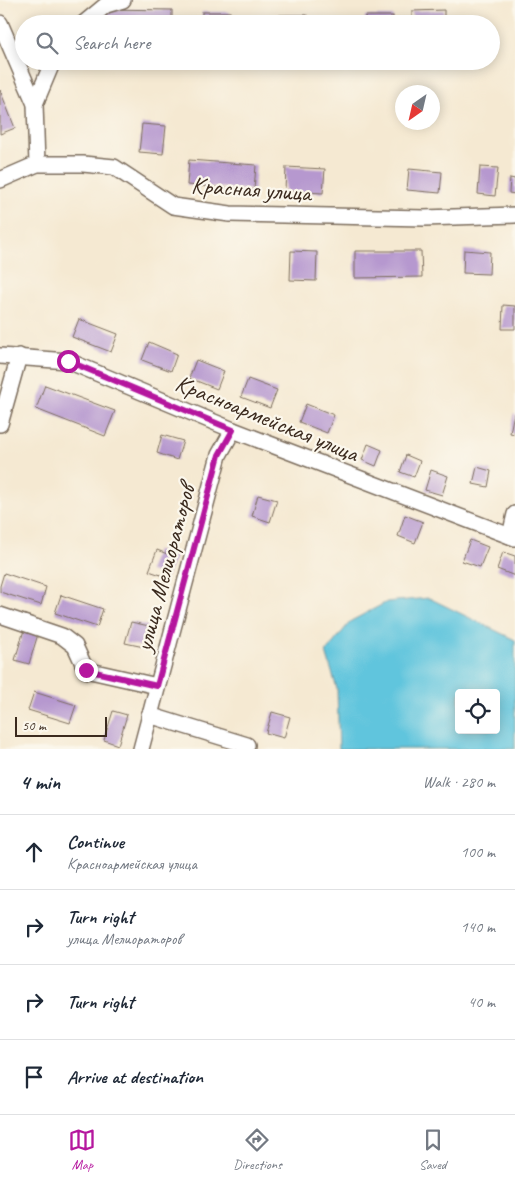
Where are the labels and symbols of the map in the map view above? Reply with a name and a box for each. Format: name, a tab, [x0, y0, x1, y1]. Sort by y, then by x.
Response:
north arrow	[395, 85, 440, 130]
street label: Красная улица	[190, 170, 314, 208]
route start	[57, 350, 80, 373]
street label: Красноармейская улица	[171, 368, 364, 469]
street label: улица Мелиораторов	[128, 476, 203, 657]
route end	[75, 659, 98, 682]
scale bar	[15, 714, 108, 737]

